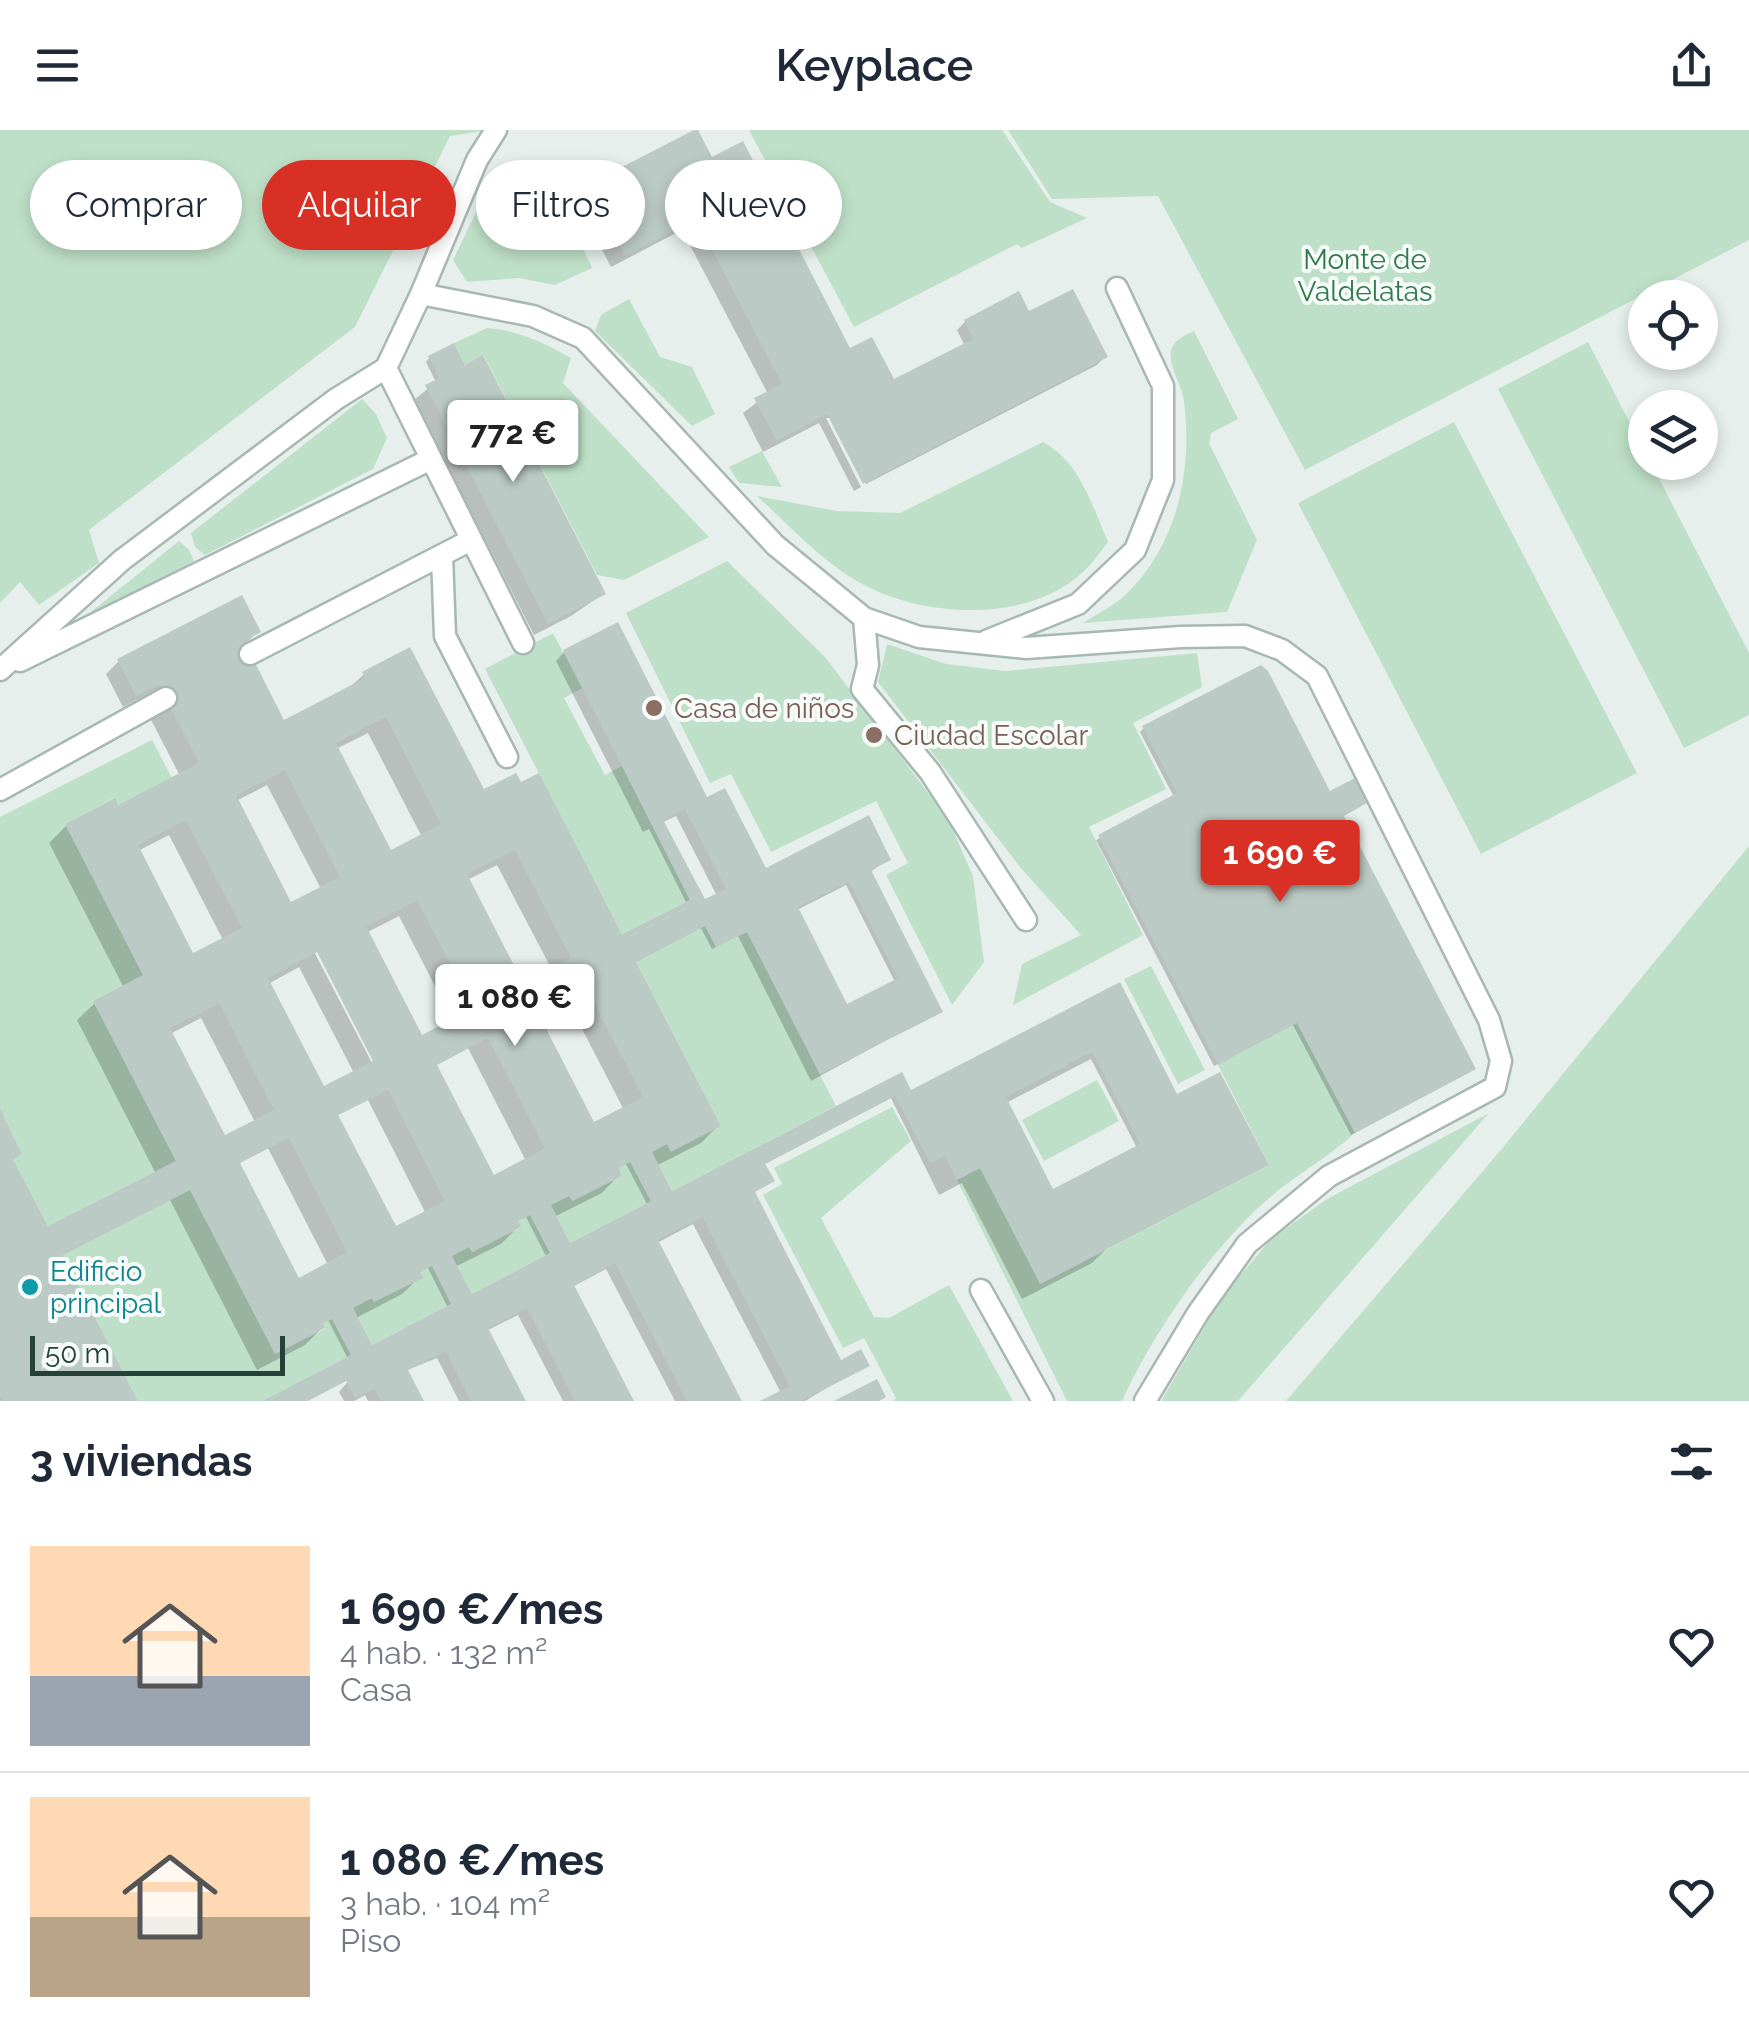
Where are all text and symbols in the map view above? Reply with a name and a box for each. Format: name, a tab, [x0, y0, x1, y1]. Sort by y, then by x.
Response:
icon: menu	[30, 38, 85, 93]
icon: share	[1664, 38, 1719, 93]
text: Keyplace	[776, 39, 973, 92]
chip: Comprar	[30, 160, 242, 250]
chip: Alquilar	[262, 160, 456, 250]
chip: Filtros	[476, 160, 645, 250]
chip: Nuevo	[665, 160, 842, 250]
park label: Monte de Valdelatas	[1297, 243, 1433, 308]
map controls	[1628, 280, 1718, 480]
button: locate	[1628, 280, 1718, 370]
button: layers	[1628, 390, 1718, 480]
pin: 772 €	[443, 400, 583, 485]
text: 772 €	[469, 414, 557, 451]
place label: Casa de niños	[674, 692, 854, 725]
marker: Casa de niños	[643, 697, 665, 719]
place label: Ciudad Escolar	[894, 719, 1088, 752]
marker: Ciudad Escolar	[863, 724, 885, 746]
pin: 1 690 €	[1188, 820, 1372, 905]
text: 1 690 €	[1223, 834, 1337, 871]
pin: 1 080 €	[423, 964, 607, 1049]
text: 1 080 €	[457, 978, 573, 1015]
place label: Edificio principal	[50, 1255, 162, 1320]
marker: Edificio principal	[19, 1276, 41, 1298]
scale bar	[30, 1331, 285, 1376]
text: 50 m	[45, 1337, 110, 1370]
icon: filters	[1664, 1434, 1719, 1489]
text: 3 viviendas	[30, 1437, 253, 1486]
text: 1 690 €/mes	[340, 1585, 603, 1634]
icon: home	[110, 1586, 230, 1706]
icon: heart	[1664, 1619, 1719, 1674]
text: 4 hab. · 132 m²	[340, 1634, 547, 1671]
text: Casa	[340, 1671, 412, 1708]
text: 1 080 €/mes	[340, 1836, 604, 1885]
icon: home	[110, 1837, 230, 1957]
icon: heart	[1664, 1870, 1719, 1925]
text: 3 hab. · 104 m²	[340, 1885, 550, 1922]
text: Piso	[340, 1922, 401, 1959]

